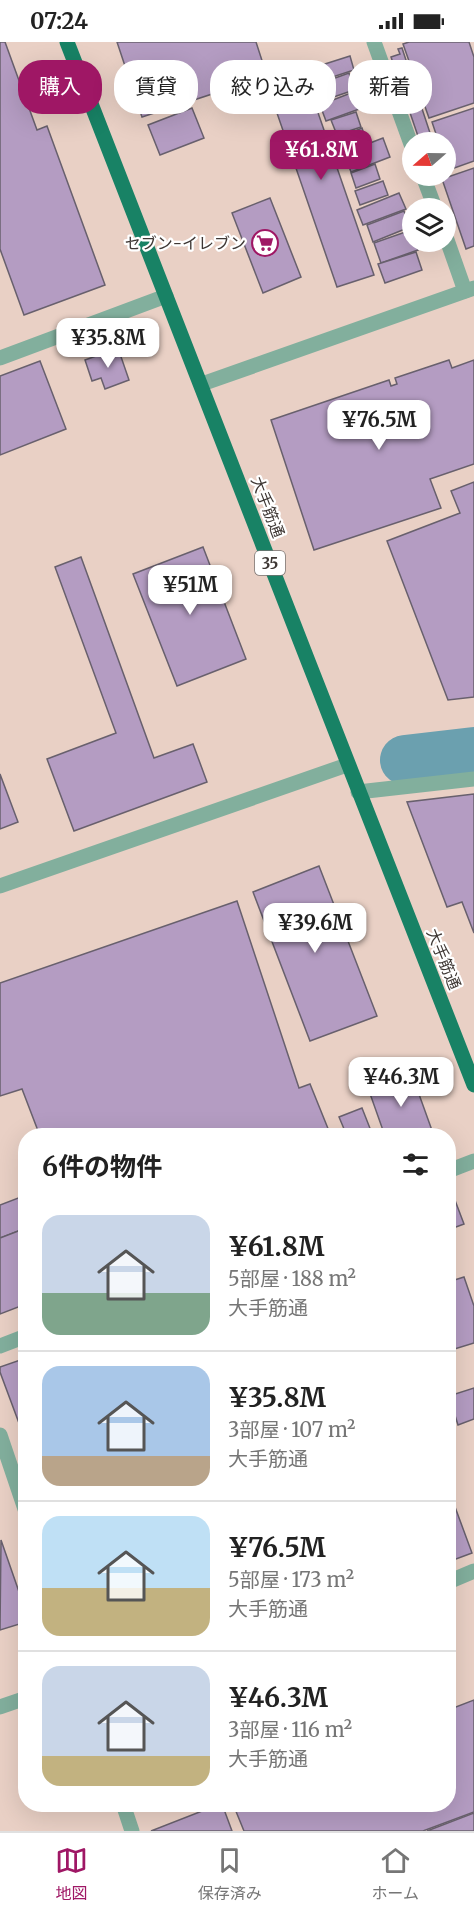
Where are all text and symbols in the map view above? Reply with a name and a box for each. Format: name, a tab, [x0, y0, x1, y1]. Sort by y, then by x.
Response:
text: 07:24	[30, 7, 88, 35]
chip: 購入	[18, 60, 102, 114]
chip: 賃貸	[114, 60, 198, 114]
chip: 絞り込み	[210, 60, 336, 114]
chip: 新着	[348, 60, 432, 114]
pin: ¥61.8M	[272, 130, 370, 181]
north arrow	[402, 132, 456, 186]
map controls	[402, 132, 456, 252]
text: ¥61.8M	[284, 137, 358, 162]
button: layers	[402, 198, 456, 252]
supermarket icon: セブン-イレブン	[250, 228, 280, 258]
place label: セブン-イレブン	[125, 233, 246, 253]
pin: ¥35.8M	[59, 318, 157, 369]
text: ¥35.8M	[70, 325, 146, 350]
pin: ¥76.5M	[330, 400, 428, 451]
text: ¥76.5M	[341, 407, 417, 432]
street label: 大手筋通	[247, 474, 289, 540]
road number: 35	[255, 551, 285, 575]
pin: ¥51M	[154, 565, 226, 616]
text: ¥51M	[162, 572, 218, 597]
pin: ¥39.6M	[266, 903, 364, 954]
text: ¥39.6M	[277, 910, 353, 935]
street label: 大手筋通	[423, 926, 465, 992]
pin: ¥46.3M	[352, 1057, 450, 1108]
text: ¥46.3M	[363, 1064, 439, 1089]
icon: filters	[399, 1148, 432, 1181]
text: 6件の物件	[42, 1150, 162, 1183]
text: ¥61.8M	[228, 1230, 324, 1263]
icon: home	[90, 1239, 162, 1311]
text: 5部屋 · 188 m²	[228, 1266, 356, 1291]
text: 大手筋通	[228, 1295, 308, 1320]
text: ¥35.8M	[228, 1381, 326, 1414]
icon: home	[90, 1390, 162, 1462]
text: 3部屋 · 107 m²	[228, 1417, 355, 1442]
text: 大手筋通	[228, 1446, 308, 1471]
text: ¥76.5M	[228, 1531, 326, 1564]
icon: home	[90, 1540, 162, 1612]
text: 5部屋 · 173 m²	[228, 1567, 354, 1592]
text: 大手筋通	[228, 1596, 308, 1621]
text: ¥46.3M	[228, 1681, 328, 1714]
icon: home	[90, 1690, 162, 1762]
text: 3部屋 · 116 m²	[228, 1717, 352, 1742]
text: 大手筋通	[228, 1746, 308, 1771]
tab: 地図	[55, 1844, 88, 1904]
tab: 保存済み	[198, 1844, 262, 1904]
tab: ホーム	[372, 1844, 419, 1904]

